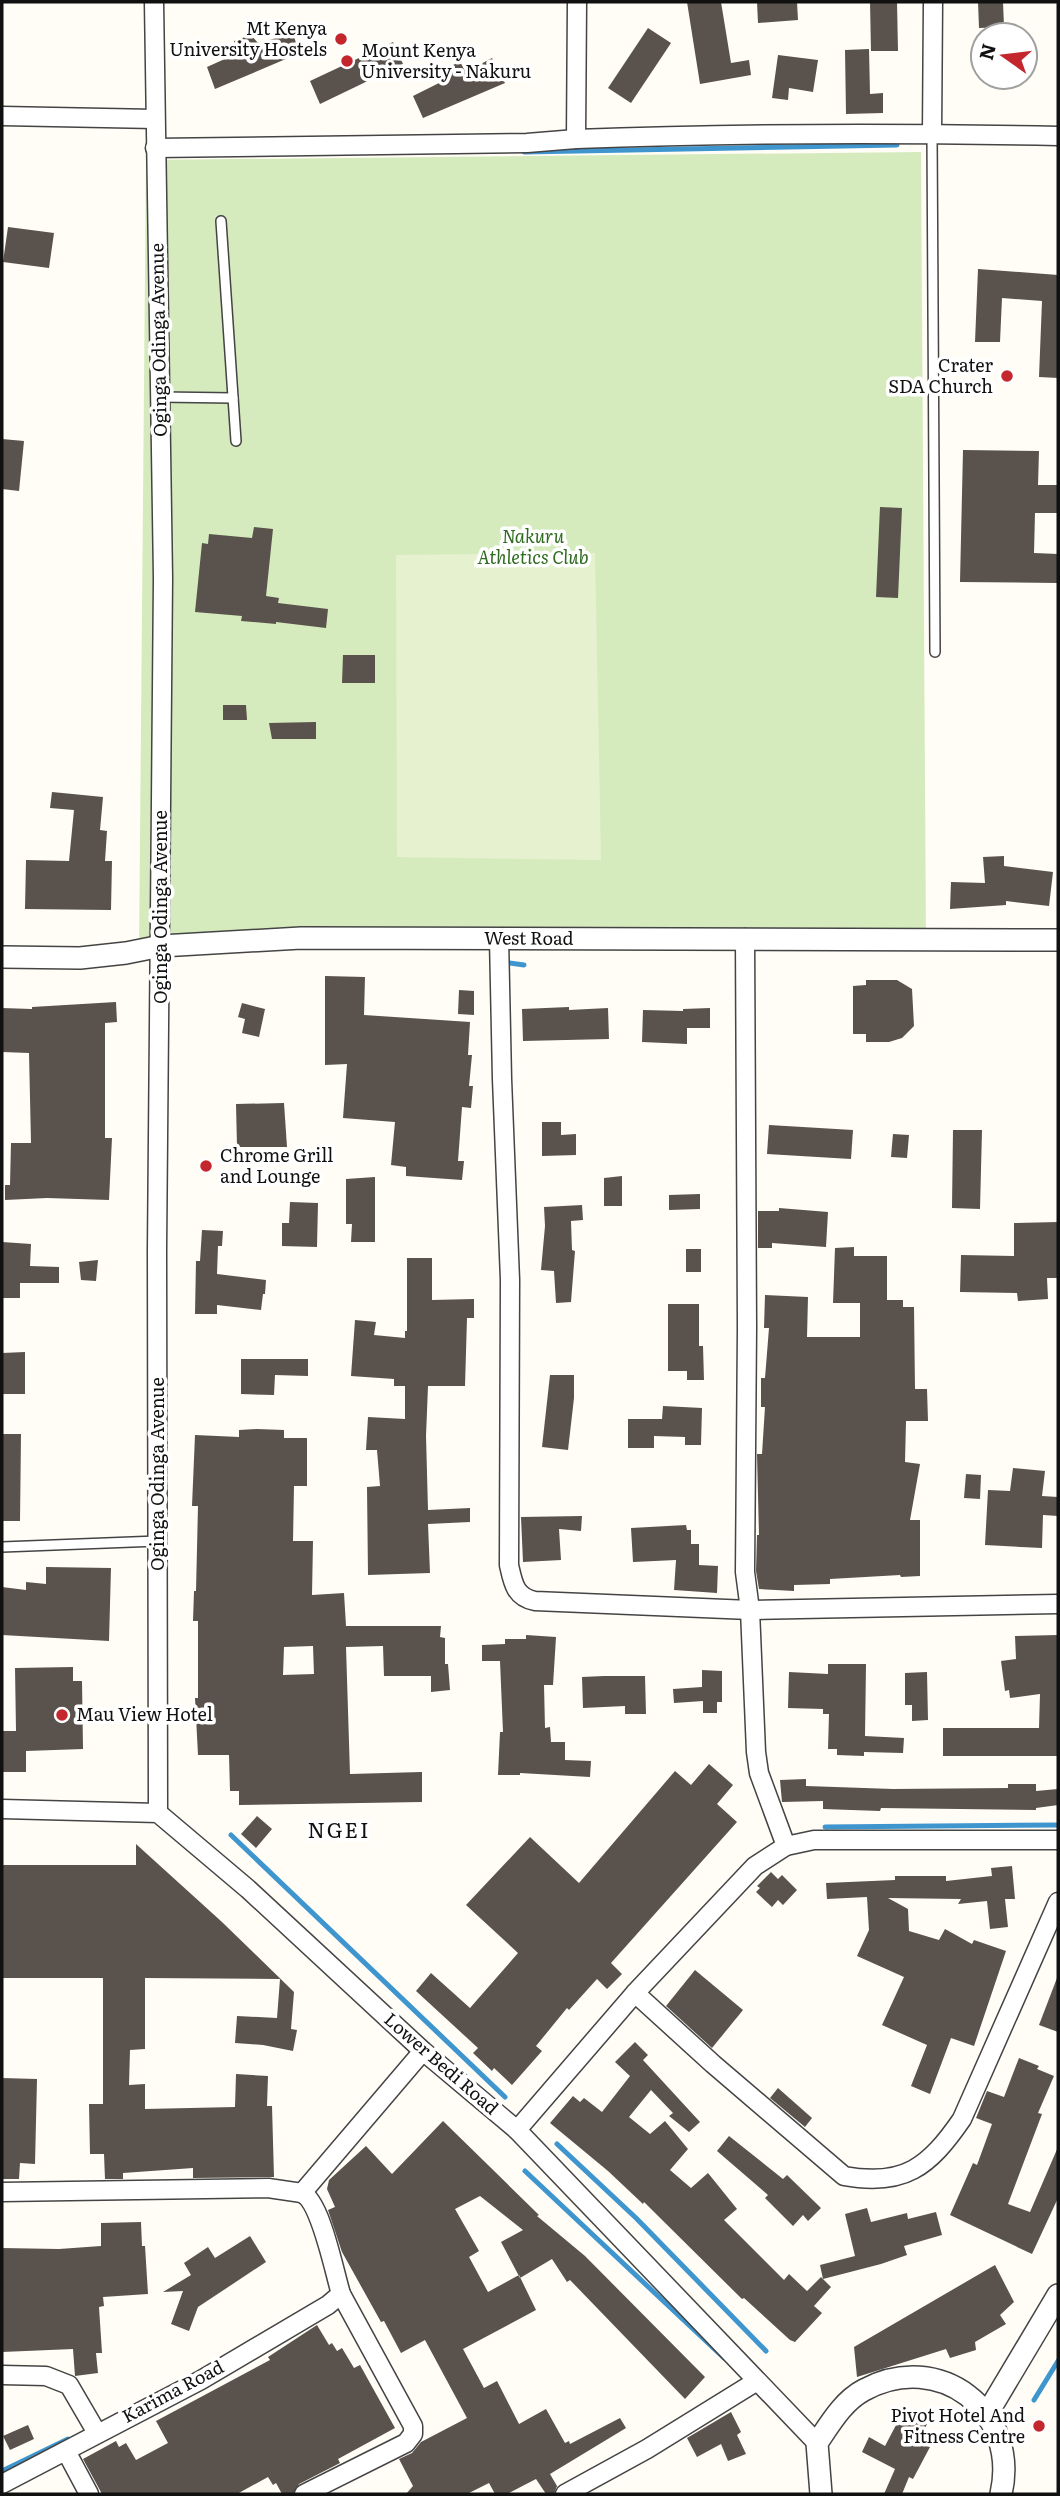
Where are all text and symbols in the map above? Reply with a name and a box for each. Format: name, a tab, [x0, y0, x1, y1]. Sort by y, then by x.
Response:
place label: Mt Kenya University Hostels	[169, 14, 327, 62]
north arrow	[969, 21, 1039, 91]
marker: Mt Kenya University Hostels	[333, 31, 349, 47]
place label: Mount Kenya University - Nakuru	[361, 36, 531, 84]
text: N	[971, 40, 1002, 63]
marker: Mount Kenya University - Nakuru	[339, 53, 355, 69]
street label: Oginga Odinga Avenue	[142, 243, 173, 437]
place label: Crater SDA Church	[888, 351, 993, 399]
marker: Crater SDA Church	[999, 368, 1015, 384]
park label: Nakuru Athletics Club	[477, 522, 589, 570]
street label: Oginga Odinga Avenue	[146, 810, 173, 1004]
street label: West Road	[484, 923, 574, 951]
place label: Chrome Grill and Lounge	[220, 1141, 333, 1189]
marker: Chrome Grill and Lounge	[198, 1158, 214, 1174]
street label: Oginga Odinga Avenue	[143, 1377, 170, 1571]
place label: Mau View Hotel	[76, 1700, 213, 1727]
marker: Mau View Hotel	[54, 1707, 70, 1723]
district label: NGEI	[307, 1813, 371, 1844]
street label: Lower Bedi Road	[379, 2005, 505, 2120]
street label: Karima Road	[117, 2353, 228, 2429]
place label: Pivot Hotel And Fitness Centre	[891, 2401, 1025, 2449]
marker: Pivot Hotel And Fitness Centre	[1031, 2418, 1047, 2434]

